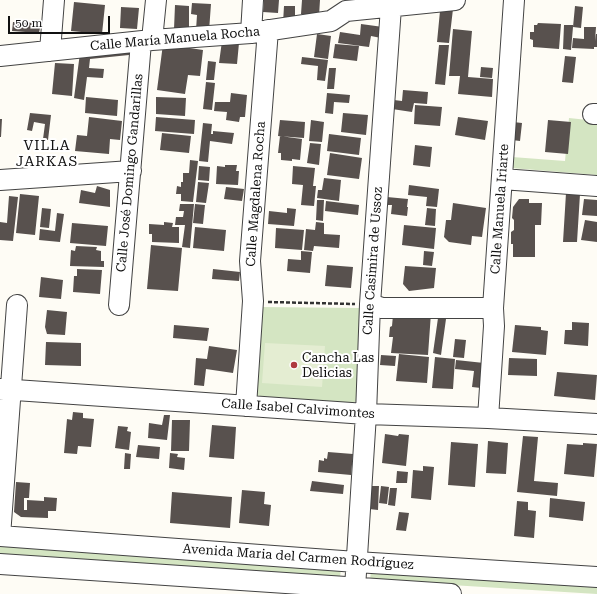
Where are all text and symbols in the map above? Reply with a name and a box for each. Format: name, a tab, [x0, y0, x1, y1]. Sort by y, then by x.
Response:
scale bar	[10, 8, 112, 34]
text: 50 m	[15, 16, 42, 30]
street label: Calle María Manuela Rocha	[89, 24, 261, 54]
street label: Calle José Domingo Gandarillas	[114, 73, 146, 273]
street label: Calle Magdalena Rocha	[243, 121, 269, 267]
district label: VILLA JARKAS	[16, 138, 78, 170]
street label: Calle Manuela Iriarte	[488, 143, 512, 275]
street label: Calle Casimira de Ussoz	[360, 186, 386, 336]
place label: Cancha Las Delicias	[302, 350, 374, 381]
marker: Cancha Las Delicias	[289, 360, 299, 370]
street label: Calle Isabel Calvimontes	[221, 396, 375, 422]
street label: Avenida Maria del Carmen Rodríguez	[182, 541, 414, 573]

